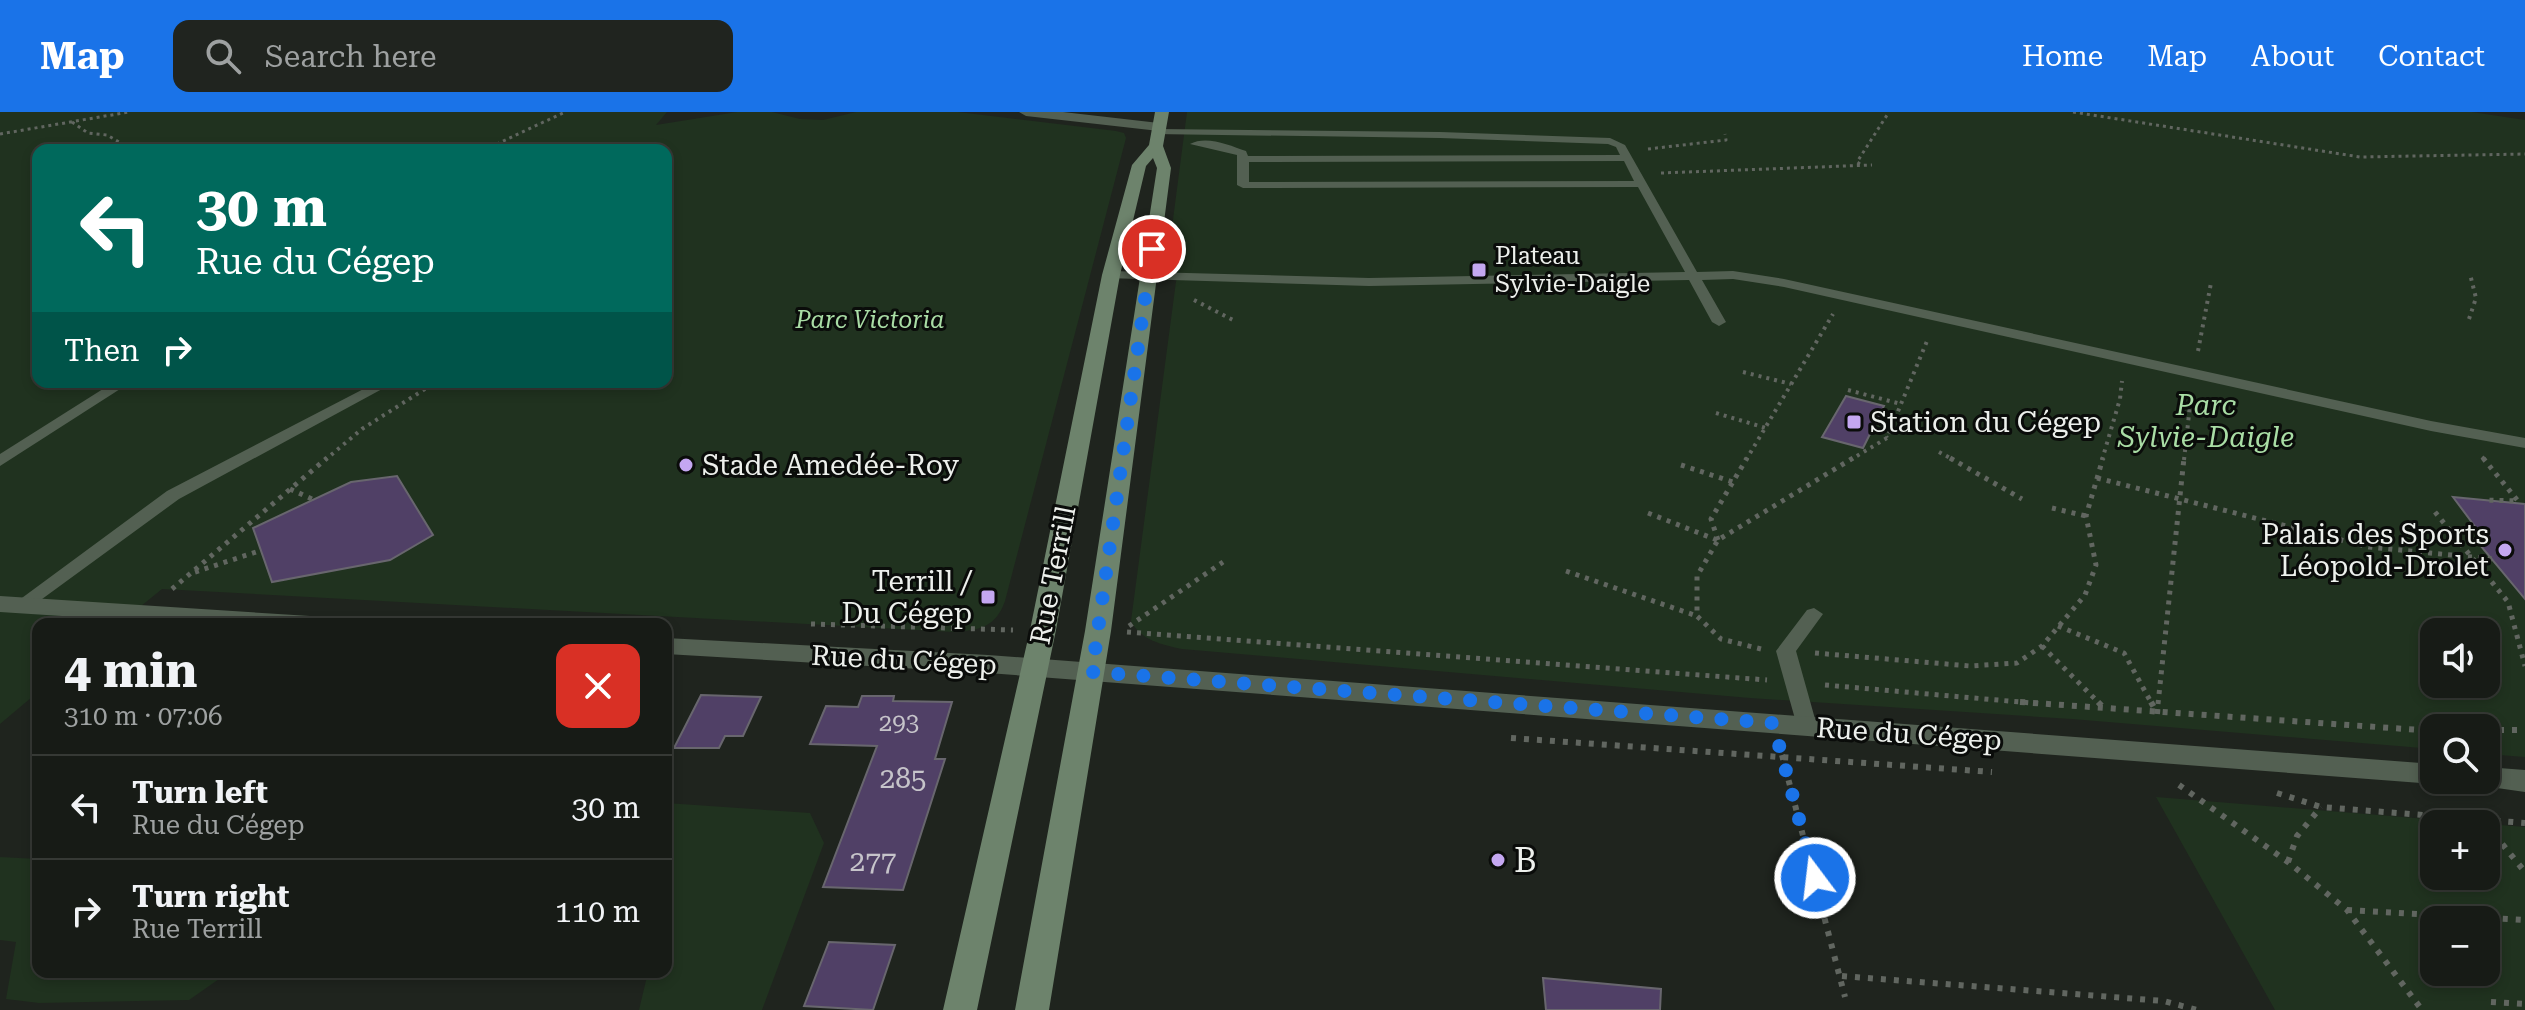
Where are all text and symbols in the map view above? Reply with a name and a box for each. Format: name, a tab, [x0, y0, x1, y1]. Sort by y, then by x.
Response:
search box	[173, 20, 733, 92]
text: Map	[40, 34, 125, 78]
icon: search	[201, 34, 245, 78]
text: Search here	[265, 39, 437, 74]
text: Home	[2022, 40, 2103, 73]
text: Map	[2147, 40, 2207, 73]
text: About	[2251, 40, 2334, 73]
text: Contact	[2378, 40, 2485, 73]
text: 30 m	[196, 174, 327, 240]
icon: left	[64, 176, 168, 280]
pin	[1118, 215, 1186, 283]
icon: arrive	[1130, 227, 1174, 271]
text: Rue du Cégep	[196, 241, 435, 283]
place label: Plateau Sylvie-Daigle	[1495, 242, 1650, 298]
marker: Plateau Sylvie-Daigle	[1470, 261, 1488, 279]
park label: Parc Victoria	[795, 306, 944, 334]
icon: right	[155, 328, 199, 372]
text: Then	[64, 333, 139, 368]
park label: Parc Sylvie-Daigle	[2117, 389, 2294, 454]
place label: Station du Cégep	[1870, 406, 2101, 439]
marker: Station du Cégep	[1845, 413, 1863, 431]
place label: Stade Amedée-Roy	[702, 449, 959, 482]
marker: Stade Amedée-Roy	[677, 456, 695, 474]
street label: Rue Terrill	[1023, 503, 1083, 647]
place label: Palais des Sports Léopold-Drolet	[2261, 518, 2489, 583]
marker: Palais des Sports Léopold-Drolet	[2496, 541, 2514, 559]
place label: Terrill / Du Cégep	[841, 565, 973, 630]
marker: Terrill / Du Cégep	[979, 588, 997, 606]
map controls	[2420, 618, 2500, 986]
button: sound	[2420, 618, 2500, 698]
street label: Rue du Cégep	[810, 639, 998, 681]
text: 4 min	[64, 643, 197, 699]
button: close	[556, 644, 640, 728]
text: 310 m · 07:06	[64, 701, 223, 731]
house number: 293	[879, 709, 919, 737]
street label: Rue du Cégep	[1815, 711, 2003, 757]
button: search	[2420, 714, 2500, 794]
house number: 285	[879, 762, 927, 795]
text: Turn left	[132, 775, 268, 810]
icon: left	[64, 785, 108, 829]
text: 30 m	[571, 790, 640, 825]
text: Rue du Cégep	[132, 810, 304, 840]
button: +	[2420, 810, 2500, 890]
position arrow	[1773, 836, 1857, 920]
place label: B	[1514, 840, 1537, 880]
house number: 277	[849, 845, 897, 878]
marker: B	[1489, 851, 1507, 869]
text: Turn right	[132, 879, 289, 914]
icon: right	[64, 889, 108, 933]
text: 110 m	[555, 894, 640, 929]
button: −	[2420, 906, 2500, 986]
text: Rue Terrill	[132, 914, 262, 944]

